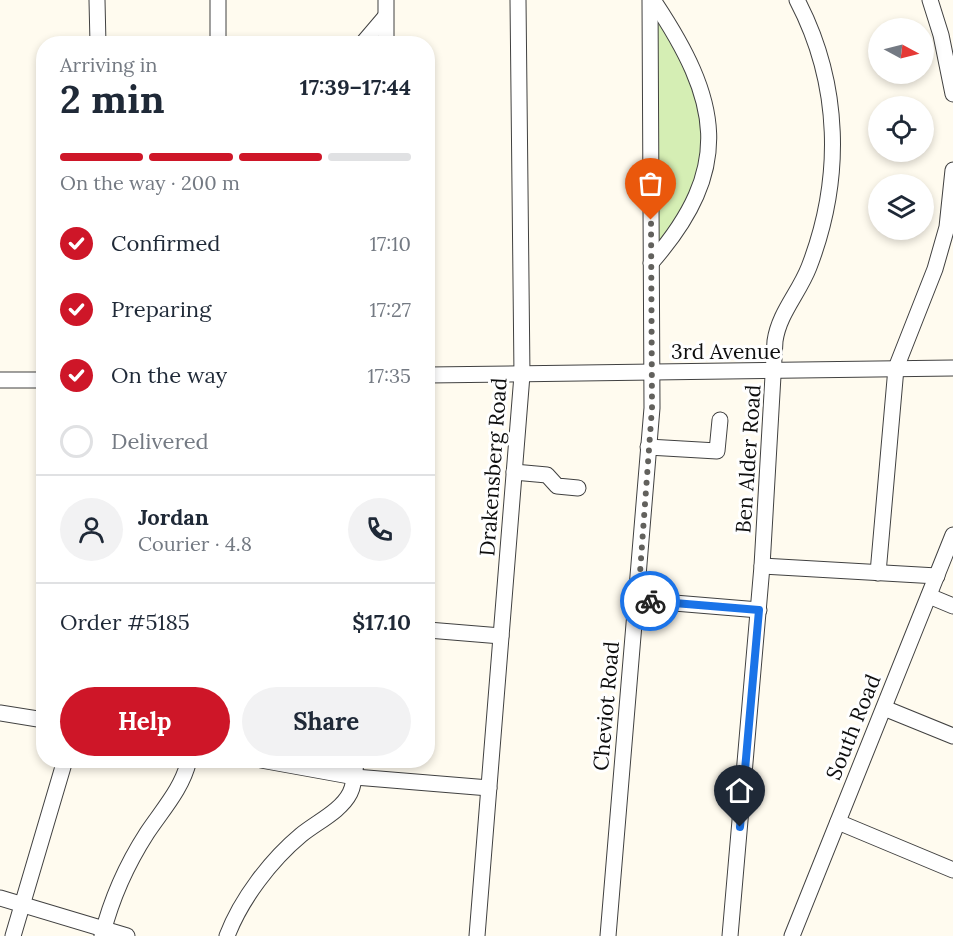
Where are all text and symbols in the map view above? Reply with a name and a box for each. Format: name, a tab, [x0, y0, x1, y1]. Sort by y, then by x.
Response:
north arrow	[868, 18, 934, 84]
map controls	[868, 18, 934, 240]
text: Arriving in	[60, 52, 157, 77]
text: 17:39–17:44	[300, 73, 411, 101]
text: 2 min	[60, 74, 165, 124]
button: locate	[868, 96, 934, 162]
pin	[625, 158, 676, 220]
icon: bag	[634, 167, 667, 200]
text: On the way · 200 m	[60, 170, 240, 195]
button: layers	[868, 174, 934, 240]
icon: check	[60, 227, 93, 260]
text: Confirmed	[111, 229, 220, 257]
text: 17:10	[370, 231, 411, 256]
icon: check	[60, 293, 93, 326]
text: Preparing	[111, 295, 211, 323]
text: 17:27	[370, 297, 411, 322]
street label: 3rd Avenue	[671, 338, 781, 365]
icon: check	[60, 359, 93, 392]
text: On the way	[111, 361, 227, 389]
text: 17:35	[367, 363, 411, 388]
street label: Drakensberg Road	[473, 377, 513, 557]
street label: Ben Alder Road	[729, 384, 767, 534]
text: Delivered	[111, 427, 209, 455]
button: person	[60, 498, 123, 561]
button: phone	[348, 498, 411, 561]
text: Jordan	[138, 503, 209, 531]
text: Courier · 4.8	[138, 531, 252, 556]
courier	[620, 571, 680, 631]
icon: bike	[634, 585, 667, 618]
text: Order #5185	[60, 608, 190, 636]
text: $17.10	[352, 608, 411, 636]
street label: Cheviot Road	[587, 640, 625, 772]
street label: South Road	[820, 670, 886, 784]
button: Help	[60, 687, 230, 756]
button: Share	[242, 687, 411, 756]
pin	[714, 765, 765, 827]
icon: home	[723, 774, 756, 807]

